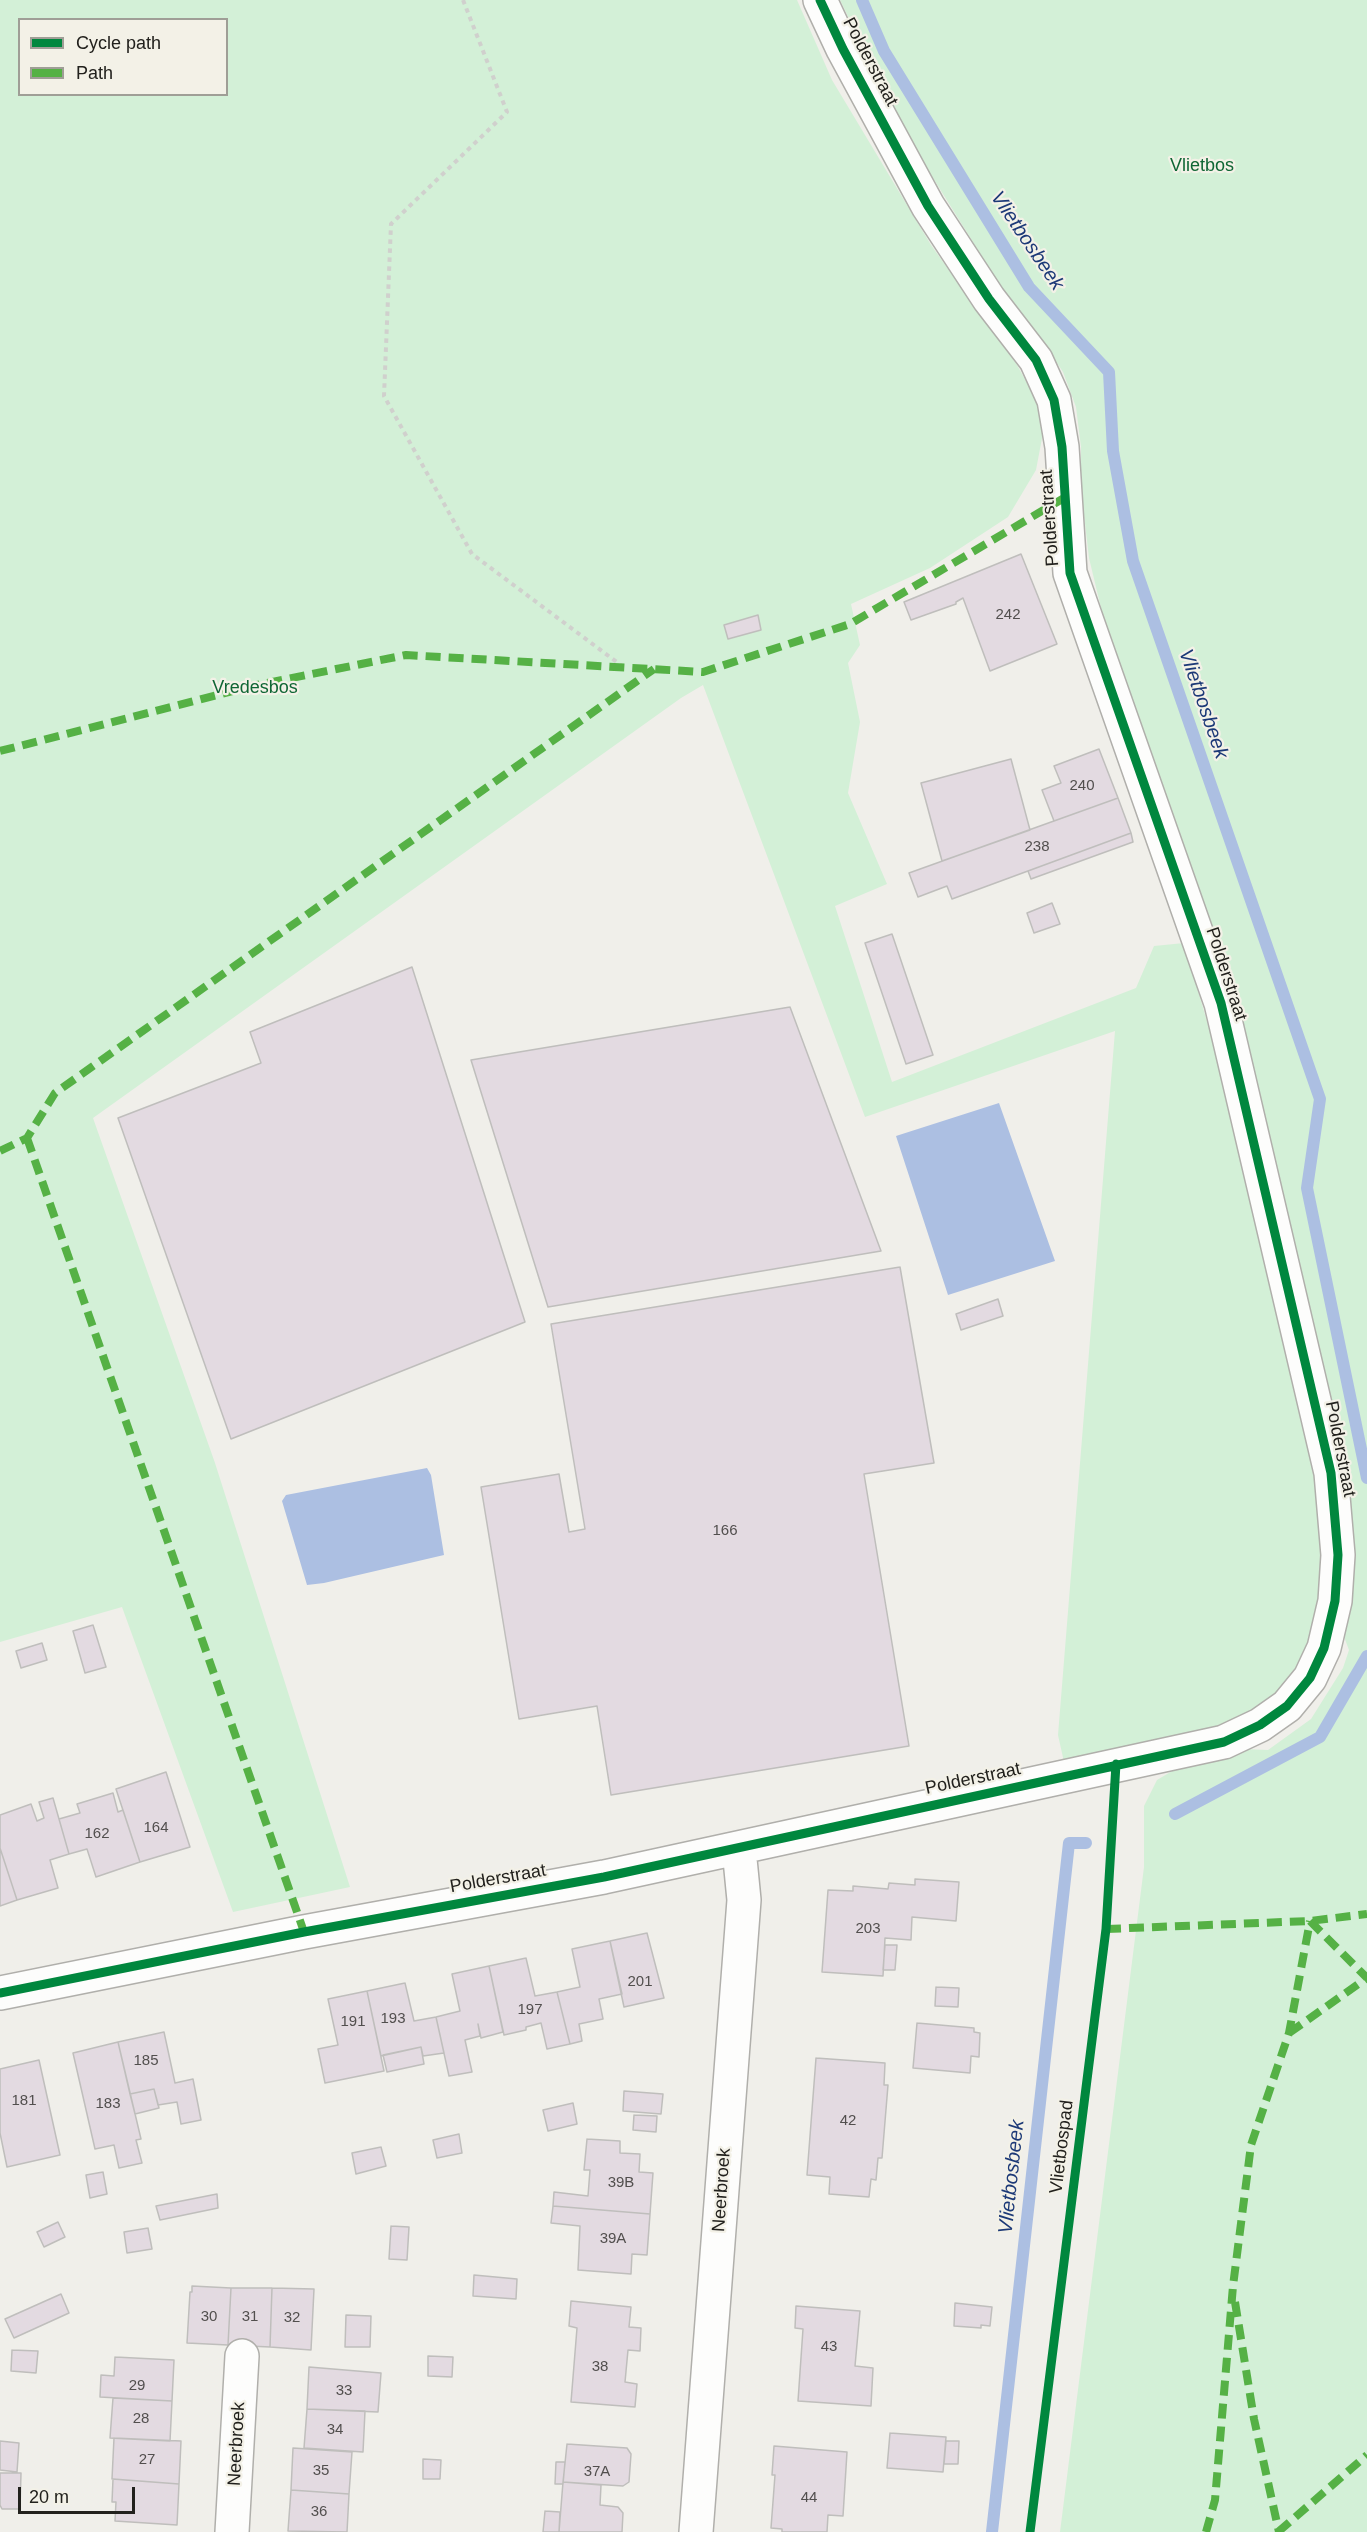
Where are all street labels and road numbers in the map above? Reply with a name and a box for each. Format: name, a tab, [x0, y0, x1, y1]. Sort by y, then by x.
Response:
street label: Polderstraat	[838, 14, 902, 110]
street label: Polderstraat	[1036, 469, 1064, 567]
street label: Polderstraat	[1201, 925, 1251, 1023]
street label: Polderstraat	[1320, 1399, 1360, 1499]
street label: Polderstraat	[923, 1758, 1023, 1800]
street label: Polderstraat	[448, 1860, 548, 1898]
street label: Vlietbospad	[1046, 2099, 1078, 2195]
street label: Neerbroek	[708, 2147, 736, 2233]
street label: Neerbroek	[224, 2401, 250, 2487]

